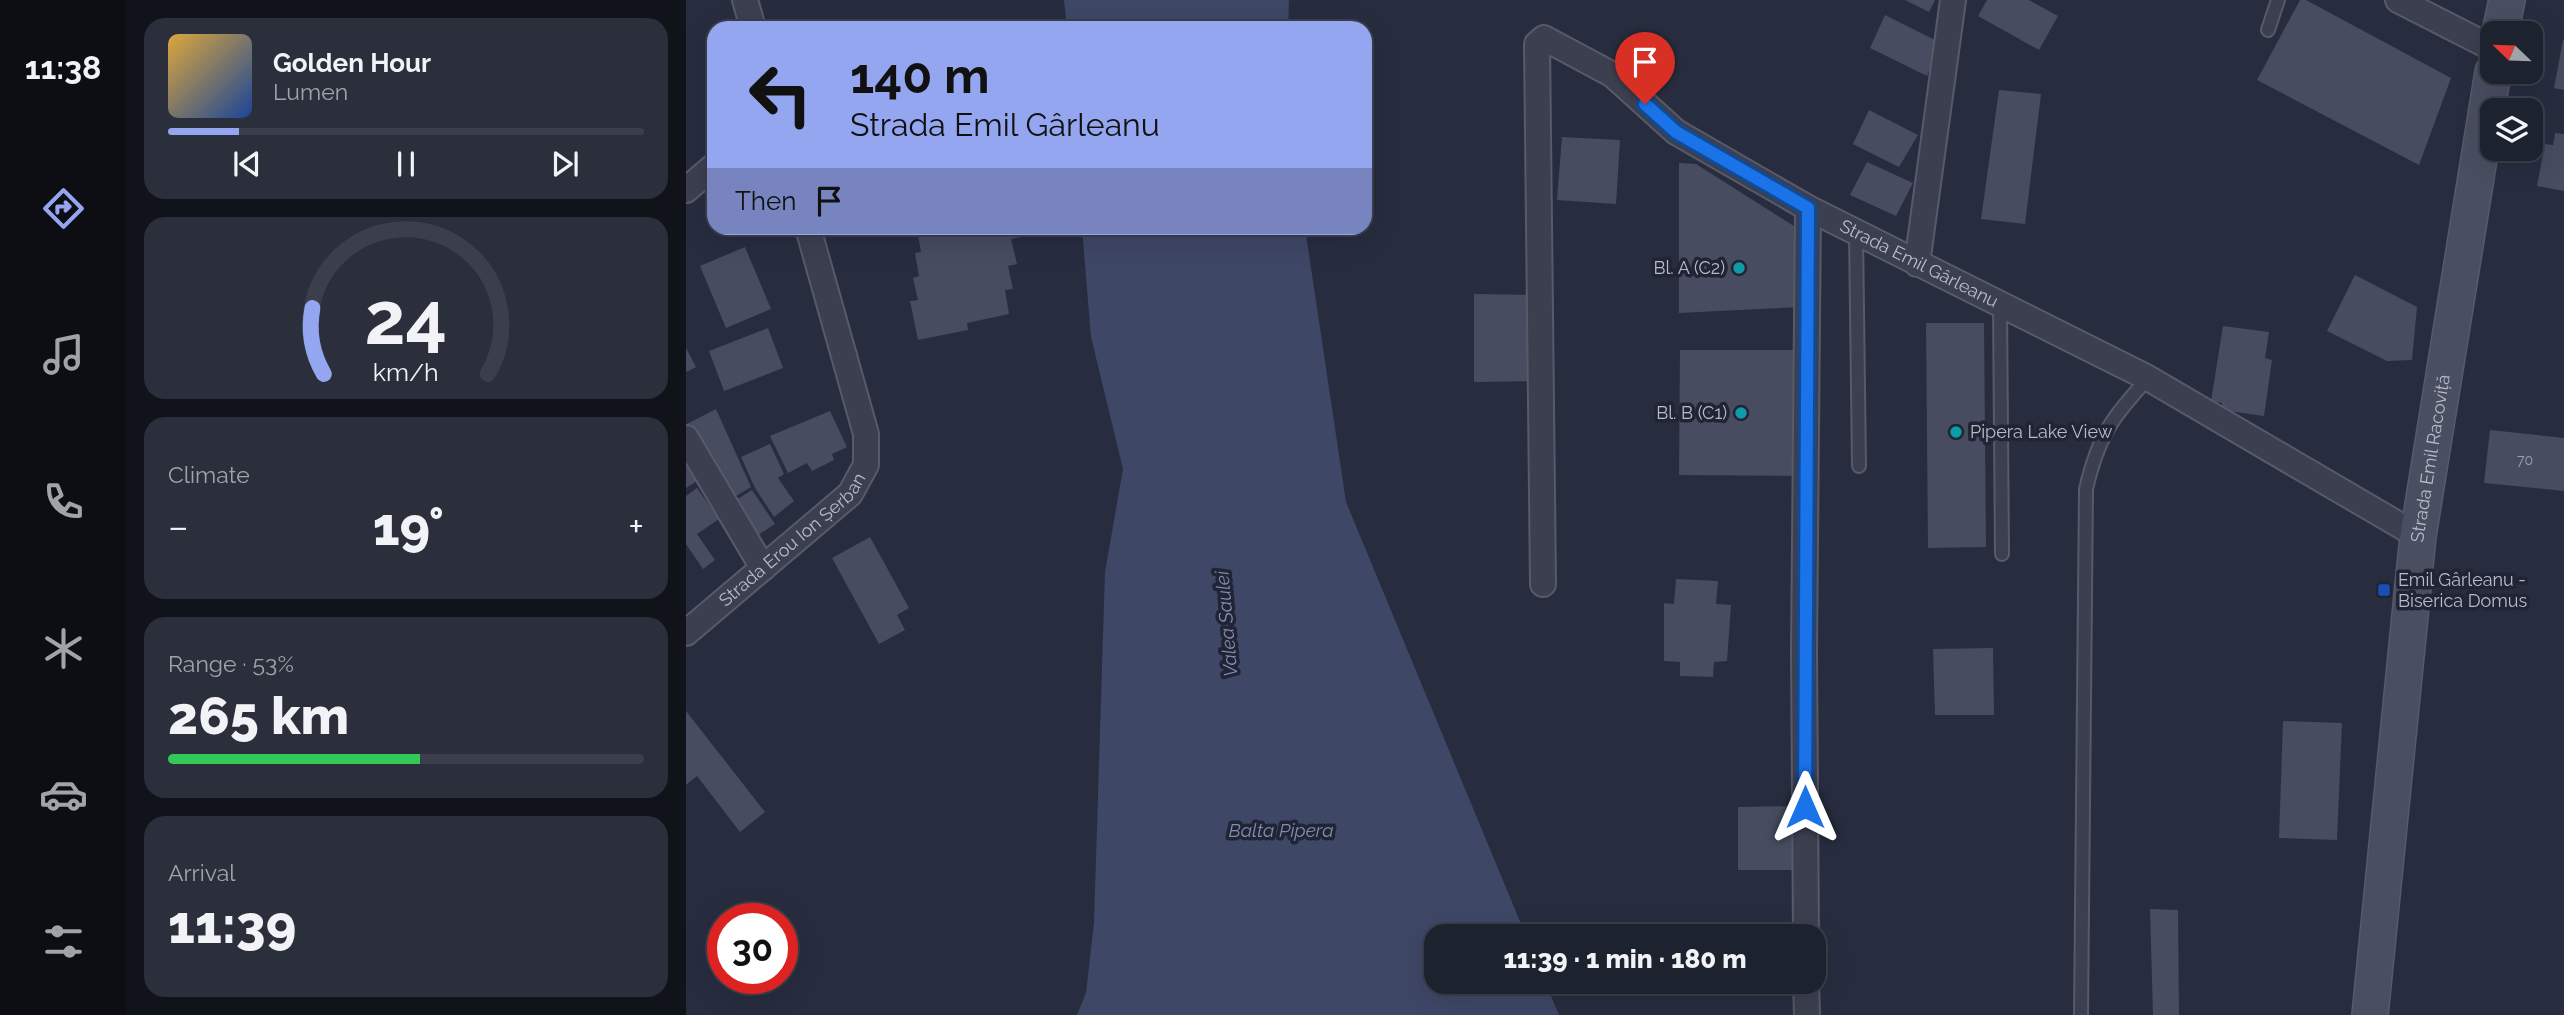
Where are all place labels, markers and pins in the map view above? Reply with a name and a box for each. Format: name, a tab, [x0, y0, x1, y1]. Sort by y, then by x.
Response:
pin	[1615, 32, 1675, 104]
place label: Bl. A (C2)	[1653, 257, 1725, 278]
marker: Bl. A (C2)	[1731, 260, 1747, 276]
place label: Bl. B (C1)	[1656, 402, 1727, 423]
marker: Bl. B (C1)	[1733, 405, 1749, 421]
place label: Pipera Lake View	[1970, 421, 2113, 442]
marker: Pipera Lake View	[1948, 424, 1964, 440]
place label: Emil Gârleanu - Biserica Domus	[2398, 569, 2528, 611]
marker: Emil Gârleanu - Biserica Domus	[2376, 582, 2392, 598]

